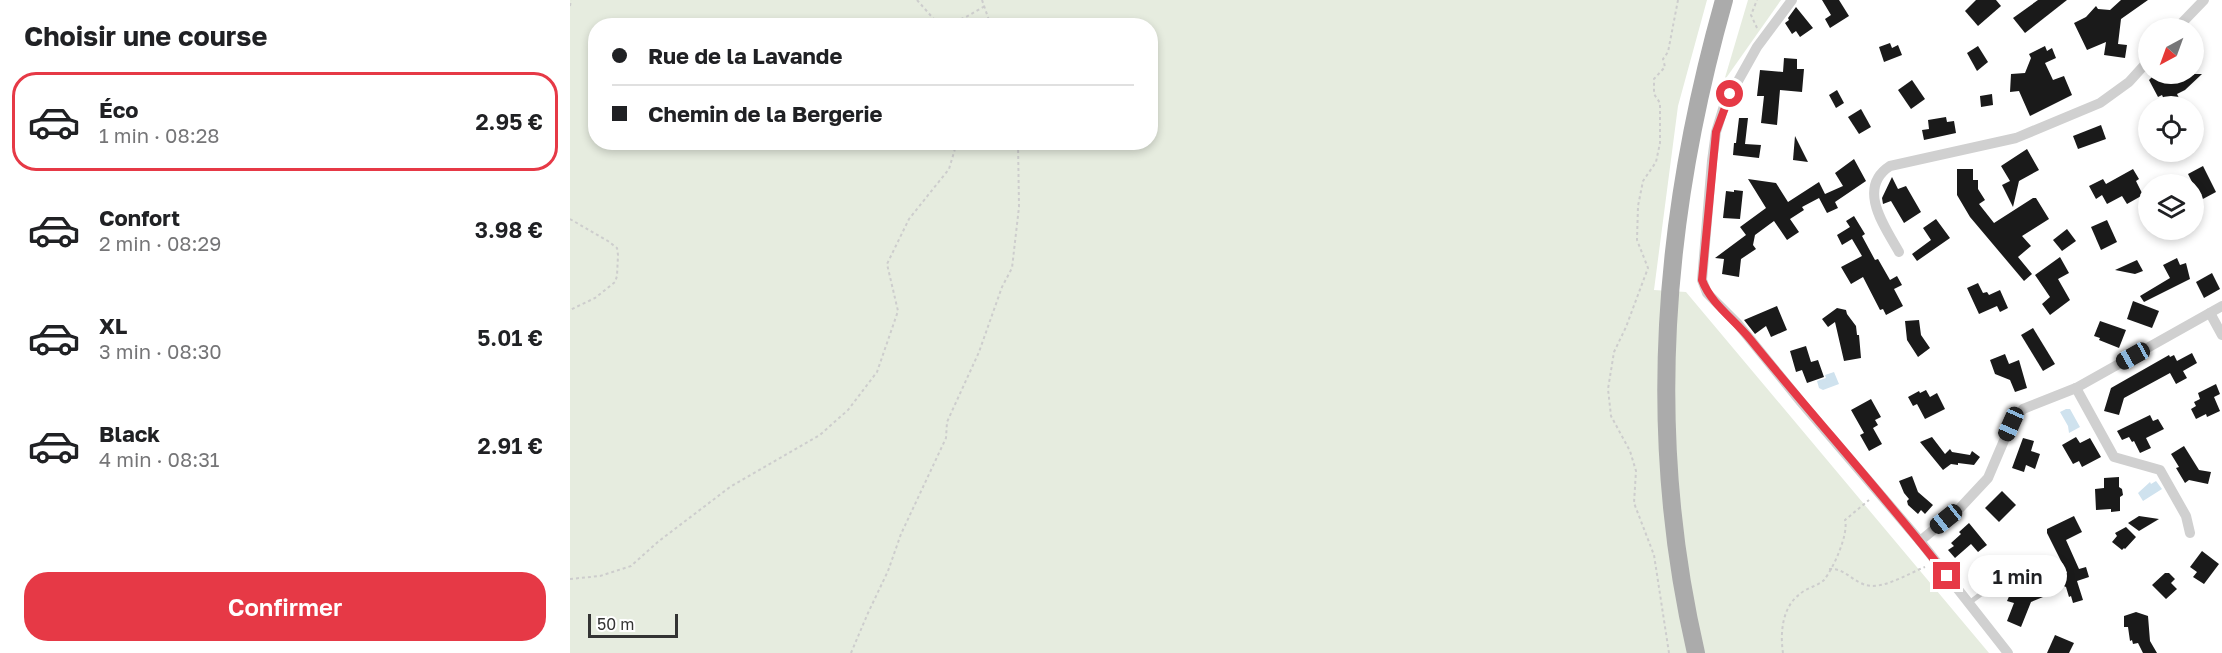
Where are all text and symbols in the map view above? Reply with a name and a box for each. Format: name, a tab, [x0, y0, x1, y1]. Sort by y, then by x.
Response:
north arrow	[2138, 18, 2204, 84]
map controls	[2138, 18, 2204, 240]
text: Choisir une course	[24, 20, 267, 52]
text: Rue de la Lavande	[648, 42, 842, 69]
route start	[1716, 80, 1743, 107]
icon: car	[27, 95, 81, 149]
text: Éco	[99, 96, 138, 123]
button: locate	[2138, 96, 2204, 162]
text: Chemin de la Bergerie	[648, 100, 882, 127]
text: 2.95 €	[475, 108, 543, 135]
text: 1 min · 08:28	[99, 123, 219, 147]
button: layers	[2138, 174, 2204, 240]
icon: car	[27, 203, 81, 257]
text: Confort	[99, 204, 180, 231]
text: 3.98 €	[475, 216, 543, 243]
text: 2 min · 08:29	[99, 231, 221, 255]
icon: car	[27, 311, 81, 365]
text: XL	[99, 312, 127, 339]
text: 5.01 €	[477, 324, 543, 351]
text: 3 min · 08:30	[99, 339, 222, 363]
car	[2113, 339, 2153, 373]
car	[1995, 404, 2027, 444]
icon: car	[27, 419, 81, 473]
text: Black	[99, 420, 160, 447]
text: 2.91 €	[478, 432, 543, 459]
text: 4 min · 08:31	[99, 447, 220, 471]
car	[1926, 501, 1966, 537]
callout: 1 min	[1968, 555, 2067, 597]
route end	[1933, 562, 1960, 589]
text: 1 min	[1992, 564, 2043, 588]
button: Confirmer	[24, 572, 546, 641]
scale bar	[588, 611, 678, 638]
text: 50 m	[597, 614, 634, 634]

